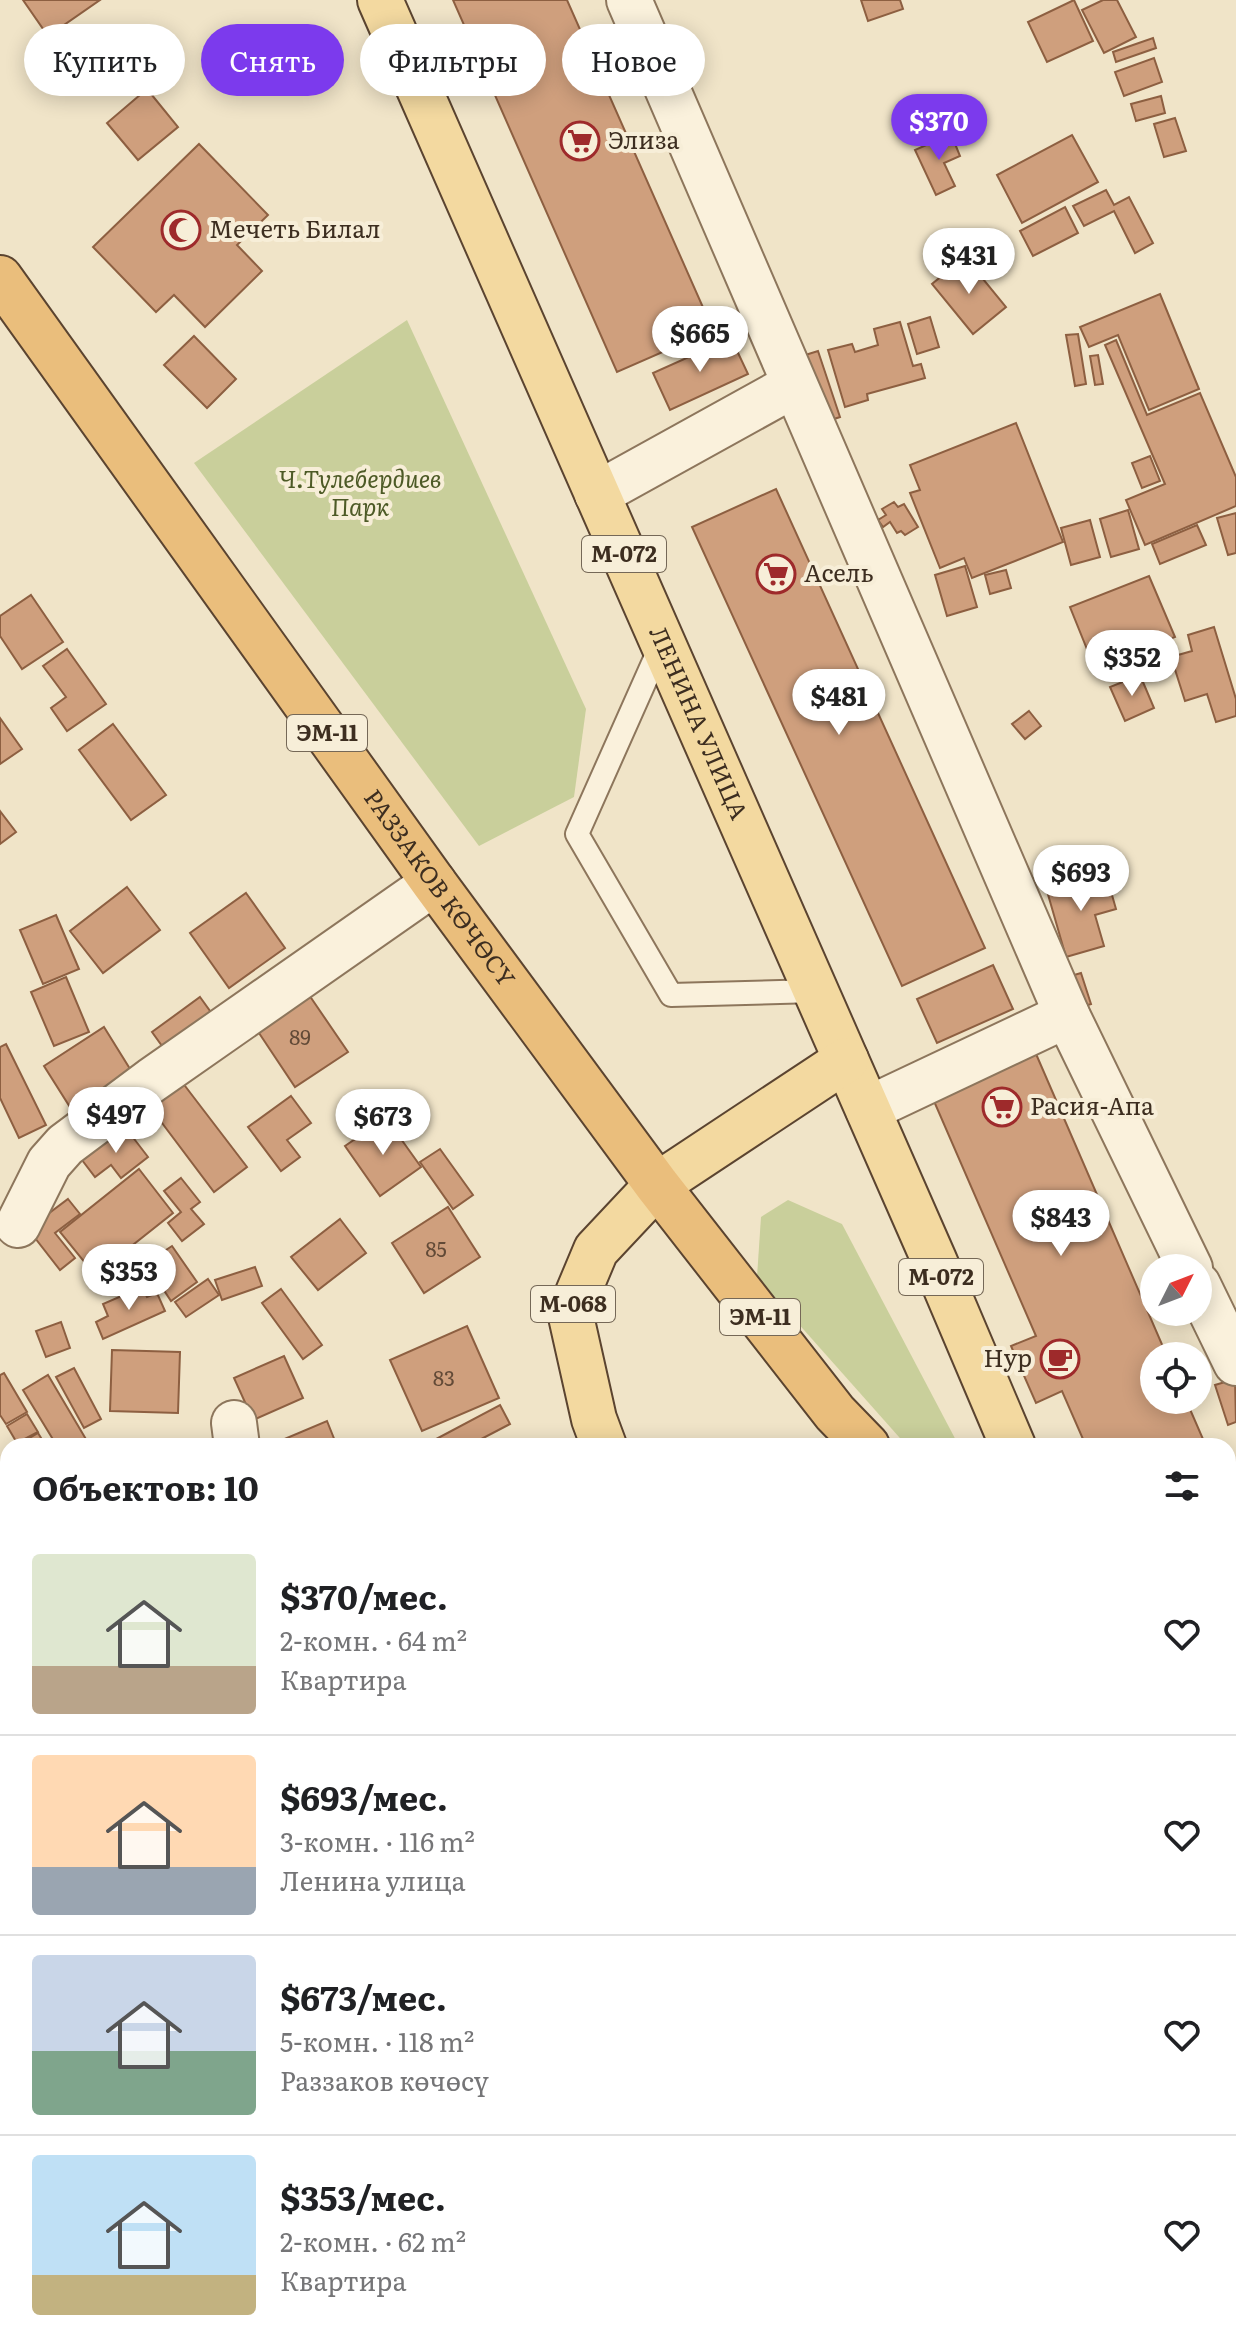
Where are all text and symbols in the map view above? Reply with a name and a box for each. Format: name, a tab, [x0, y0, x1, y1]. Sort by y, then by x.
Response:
chip: Купить	[24, 24, 185, 96]
chip: Снять	[201, 24, 344, 96]
chip: Фильтры	[360, 24, 546, 96]
chip: Новое	[562, 24, 705, 96]
pin: $370	[892, 94, 986, 162]
text: $370	[909, 100, 969, 139]
supermarket icon: Элиза	[559, 120, 601, 162]
place label: Элиза	[608, 121, 680, 156]
mosque icon: Мечеть Билал	[160, 209, 202, 251]
place label: Мечеть Билал	[209, 210, 380, 245]
pin: $431	[922, 228, 1016, 296]
text: $431	[941, 234, 997, 273]
pin: $665	[653, 306, 747, 374]
text: $665	[670, 312, 730, 351]
park label: Ч.Тулебердиев Парк	[278, 460, 442, 523]
road number: М-072	[582, 536, 666, 572]
supermarket icon: Асель	[755, 553, 797, 595]
place label: Асель	[804, 554, 874, 589]
street label: ЛЕНИНА УЛИЦА	[642, 620, 758, 825]
pin: $352	[1085, 630, 1179, 698]
text: $352	[1103, 636, 1161, 675]
pin: $481	[792, 669, 886, 737]
text: $481	[810, 675, 868, 714]
road number: ЭМ-11	[287, 715, 367, 751]
street label: РАЗЗАКОВ КӨЧӨСҮ	[357, 781, 525, 993]
pin: $693	[1034, 845, 1128, 913]
text: $693	[1051, 851, 1111, 890]
house number: 89	[289, 1021, 311, 1051]
supermarket icon: Расия-Апа	[981, 1086, 1023, 1128]
pin: $497	[69, 1087, 163, 1155]
place label: Расия-Апа	[1030, 1087, 1154, 1122]
pin: $673	[336, 1089, 430, 1157]
text: $497	[86, 1093, 146, 1132]
text: $673	[353, 1095, 413, 1134]
pin: $843	[1014, 1190, 1108, 1258]
text: $843	[1031, 1196, 1091, 1235]
house number: 85	[425, 1233, 447, 1263]
pin: $353	[82, 1244, 176, 1312]
text: $353	[100, 1250, 158, 1289]
north arrow	[1140, 1254, 1212, 1326]
map controls	[1140, 1254, 1212, 1414]
road number: М-072	[899, 1259, 983, 1295]
road number: М-068	[531, 1286, 615, 1322]
road number: ЭМ-11	[720, 1299, 800, 1335]
cafe icon: Нур	[1039, 1338, 1081, 1380]
place label: Нур	[983, 1339, 1032, 1374]
button: locate	[1140, 1342, 1212, 1414]
house number: 83	[433, 1362, 455, 1392]
text: Объектов: 10	[32, 1461, 259, 1511]
icon: filters	[1160, 1464, 1204, 1508]
text: $370/мес.	[280, 1570, 448, 1620]
icon: home	[96, 1586, 192, 1682]
icon: heart	[1160, 1612, 1204, 1656]
text: 2-комн. · 64 m²	[280, 1620, 467, 1659]
text: Квартира	[280, 1659, 406, 1698]
text: $693/мес.	[280, 1771, 448, 1821]
icon: home	[96, 1787, 192, 1883]
icon: heart	[1160, 1813, 1204, 1857]
text: 3-комн. · 116 m²	[280, 1821, 475, 1860]
text: Ленина улица	[280, 1860, 465, 1899]
text: $673/мес.	[280, 1971, 447, 2021]
icon: home	[96, 1987, 192, 2083]
icon: heart	[1160, 2013, 1204, 2057]
text: 5-комн. · 118 m²	[280, 2021, 474, 2060]
text: Раззаков көчөсү	[280, 2060, 488, 2099]
text: $353/мес.	[280, 2171, 446, 2221]
icon: home	[96, 2187, 192, 2283]
icon: heart	[1160, 2213, 1204, 2257]
text: 2-комн. · 62 m²	[280, 2221, 466, 2260]
text: Квартира	[280, 2260, 406, 2299]

